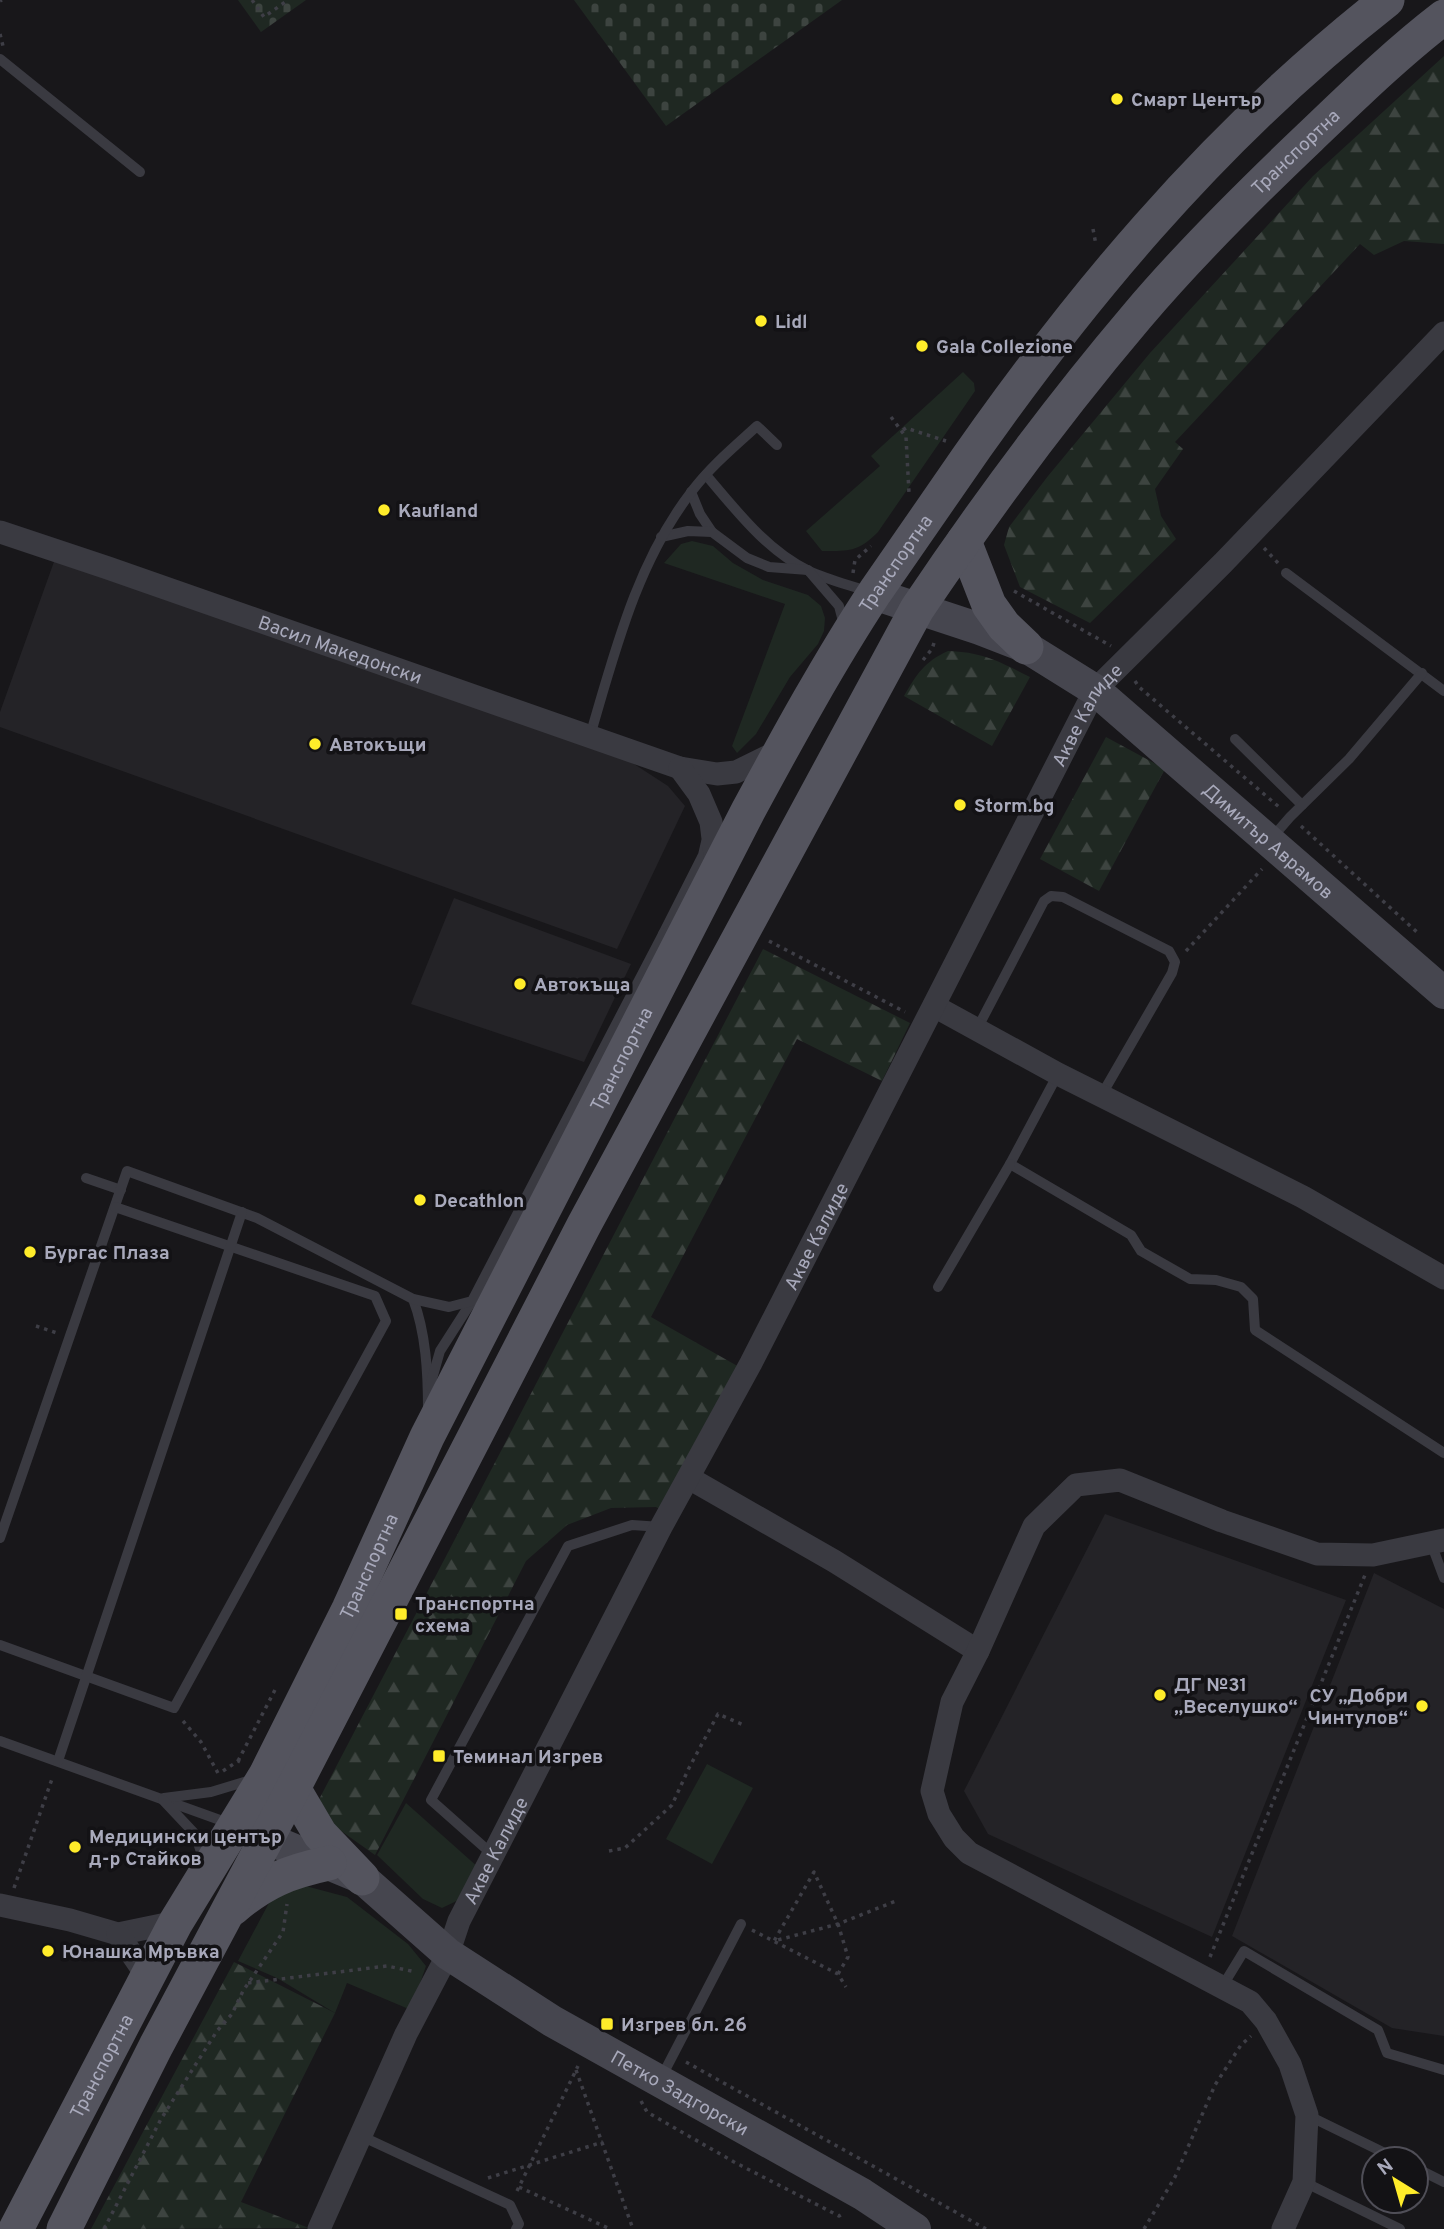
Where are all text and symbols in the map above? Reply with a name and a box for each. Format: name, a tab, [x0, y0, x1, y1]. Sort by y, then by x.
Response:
place label: Смарт Център	[1131, 89, 1262, 113]
marker: Смарт Център	[1109, 91, 1125, 107]
street label: Транспортна	[1247, 105, 1346, 201]
place label: Lidl	[775, 311, 808, 335]
marker: Lidl	[753, 313, 769, 329]
place label: Gala Collezione	[936, 336, 1073, 360]
marker: Gala Collezione	[914, 338, 930, 354]
place label: Kaufland	[398, 500, 478, 524]
marker: Kaufland	[376, 502, 392, 518]
street label: Транспортна	[855, 510, 939, 618]
street label: Васил Македонски	[255, 611, 425, 691]
street label: Акве Калиде	[1048, 659, 1129, 771]
place label: Автокъщи	[329, 734, 426, 758]
marker: Автокъщи	[307, 736, 323, 752]
street label: Димитър Аврамов	[1197, 779, 1338, 906]
place label: Storm.bg	[974, 795, 1055, 819]
marker: Storm.bg	[952, 797, 968, 813]
place label: Автокъща	[534, 974, 630, 998]
marker: Автокъща	[512, 976, 528, 992]
street label: Транспортна	[586, 1003, 659, 1116]
street label: Акве Калиде	[780, 1179, 855, 1295]
place label: Decathlon	[434, 1190, 524, 1214]
marker: Decathlon	[412, 1192, 428, 1208]
place label: Бургас Плаза	[44, 1242, 170, 1266]
marker: Бургас Плаза	[22, 1244, 38, 1260]
street label: Транспортна	[335, 1510, 405, 1624]
place label: Транспортна схема	[415, 1593, 535, 1639]
marker: Транспортна схема	[393, 1606, 409, 1622]
place label: ДГ №31 „Веселушко“	[1174, 1674, 1298, 1720]
place label: СУ „Добри Чинтулов“	[1307, 1685, 1408, 1731]
marker: ДГ №31 „Веселушко“	[1152, 1687, 1168, 1703]
marker: СУ „Добри Чинтулов“	[1414, 1698, 1430, 1714]
place label: Теминал Изгрев	[453, 1746, 603, 1770]
marker: Теминал Изгрев	[431, 1748, 447, 1764]
street label: Акве Калиде	[459, 1794, 535, 1909]
place label: Медицински център д-р Стайков	[89, 1826, 282, 1872]
marker: Медицински център д-р Стайков	[67, 1839, 83, 1855]
place label: Юнашка Мръвка	[62, 1941, 220, 1965]
marker: Юнашка Мръвка	[40, 1943, 56, 1959]
street label: Транспортна	[66, 2011, 140, 2123]
place label: Изгрев бл. 26	[621, 2014, 747, 2038]
marker: Изгрев бл. 26	[599, 2016, 615, 2032]
street label: Петко Задгорски	[606, 2046, 752, 2142]
north arrow	[1360, 2145, 1430, 2215]
text: N	[1373, 2154, 1399, 2182]

